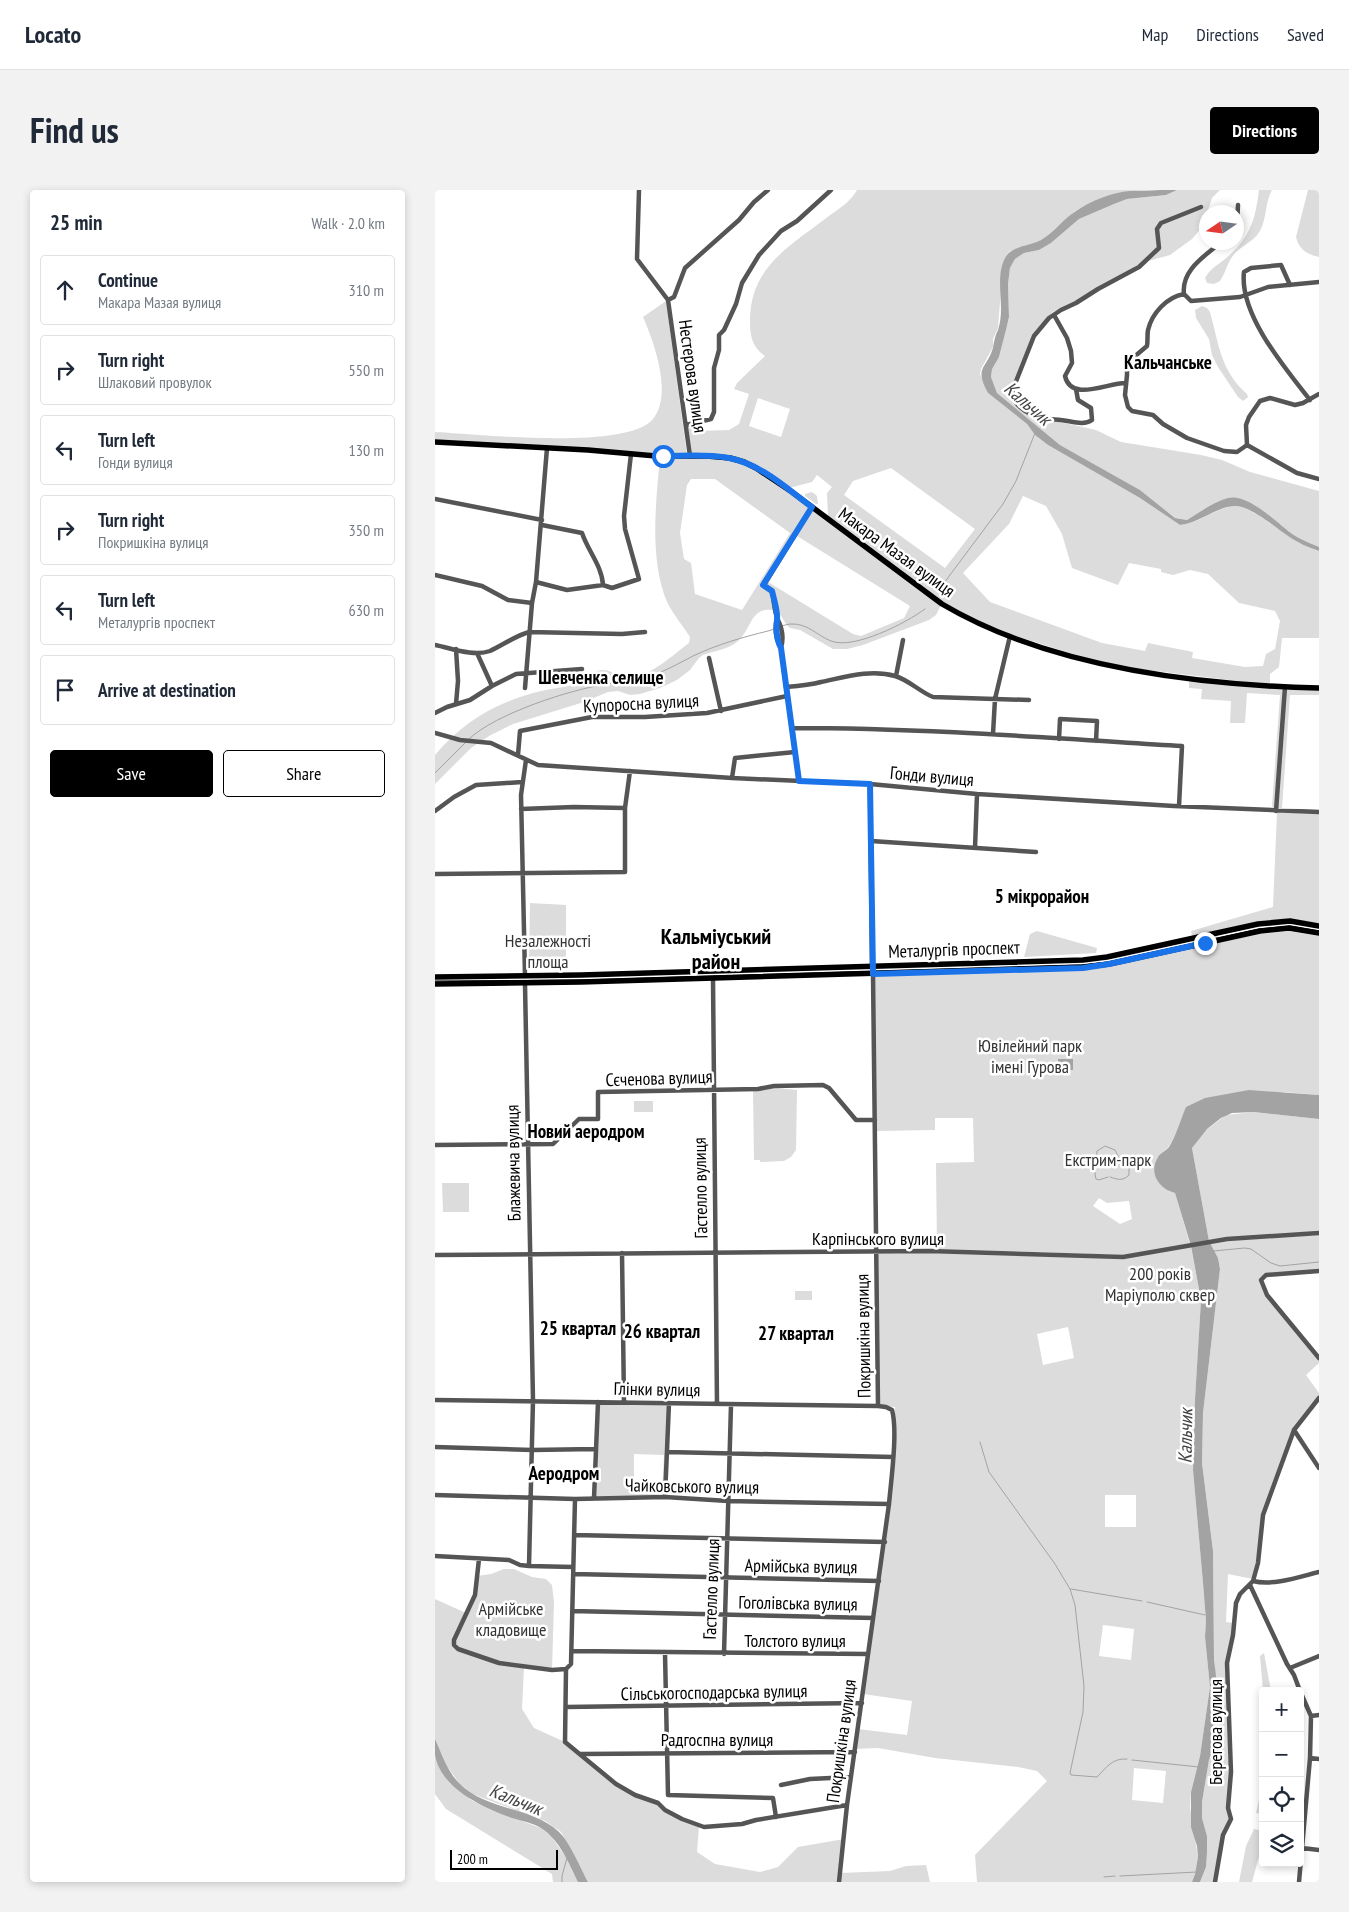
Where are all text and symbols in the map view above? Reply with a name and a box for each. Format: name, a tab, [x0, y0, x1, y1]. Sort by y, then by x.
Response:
text: Locato	[25, 19, 81, 50]
text: Map	[1142, 23, 1168, 46]
text: Directions	[1196, 23, 1259, 46]
text: Saved	[1287, 23, 1324, 46]
text: Find us	[30, 107, 119, 153]
button: Directions	[1210, 107, 1319, 154]
north arrow	[1199, 205, 1244, 250]
text: 25 min	[50, 209, 102, 236]
text: Walk · 2.0 km	[311, 213, 385, 233]
text: Continue	[98, 268, 158, 292]
icon: ahead	[51, 276, 79, 304]
text: 310 m	[349, 280, 384, 300]
text: Макара Мазая вулиця	[98, 292, 221, 312]
street label: Нестерова вулиця	[674, 318, 712, 434]
text: Turn right	[98, 348, 164, 372]
district label: Кальчанське	[1124, 350, 1212, 374]
icon: right	[51, 356, 79, 384]
text: 550 m	[349, 360, 384, 380]
text: Шлаковий провулок	[98, 372, 212, 392]
water label: Кальчик	[999, 376, 1058, 432]
text: Turn left	[98, 428, 155, 452]
icon: left	[51, 436, 79, 464]
text: 130 m	[349, 440, 384, 460]
route start	[652, 445, 675, 468]
text: Гонди вулиця	[98, 452, 173, 472]
street label: Макара Мазая вулиця	[834, 502, 960, 602]
text: Turn right	[98, 508, 164, 532]
icon: right	[51, 516, 79, 544]
text: 350 m	[349, 520, 384, 540]
text: Покришкіна вулиця	[98, 532, 208, 552]
text: Turn left	[98, 588, 155, 612]
icon: left	[51, 596, 79, 624]
text: 630 m	[349, 600, 384, 620]
text: Металургів проспект	[98, 612, 215, 632]
district label: Шевченка селище	[538, 665, 664, 689]
icon: arrive	[51, 676, 79, 704]
text: Arrive at destination	[98, 678, 236, 702]
street label: Купоросна вулиця	[583, 688, 699, 718]
button: Save	[50, 750, 213, 797]
button: Share	[223, 750, 385, 797]
street label: Гонди вулиця	[889, 761, 975, 791]
district label: 5 мікрорайон	[995, 884, 1089, 908]
district label: Кальміуський район	[661, 922, 771, 975]
park label: Незалежності площа	[505, 929, 591, 973]
route end	[1194, 932, 1217, 955]
street label: Металургів проспект	[888, 935, 1020, 963]
park label: Ювілейний парк імені Гурова	[978, 1034, 1082, 1078]
street label: Сєченова вулиця	[605, 1065, 713, 1091]
street label: Блажевича вулиця	[500, 1104, 526, 1222]
district label: Новий аеродром	[528, 1119, 644, 1143]
street label: Гастелло вулиця	[688, 1137, 712, 1239]
park label: Екстрим-парк	[1065, 1148, 1151, 1171]
street label: Карпінського вулиця	[812, 1227, 944, 1250]
park label: 200 років Маріуполю сквер	[1105, 1262, 1215, 1306]
street label: Покришкіна вулиця	[850, 1274, 876, 1398]
district label: 25 квартал	[540, 1316, 616, 1340]
district label: 26 квартал	[624, 1319, 700, 1343]
district label: 27 квартал	[758, 1321, 834, 1345]
street label: Глінки вулиця	[614, 1377, 701, 1401]
water label: Кальчик	[1173, 1406, 1198, 1464]
district label: Аеродром	[528, 1461, 599, 1485]
street label: Чайковського вулиця	[625, 1473, 759, 1499]
street label: Гастелло вулиця	[698, 1538, 724, 1640]
street label: Армійська вулиця	[744, 1554, 858, 1578]
street label: Гоголівська вулиця	[738, 1590, 858, 1616]
park label: Армійське кладовище	[475, 1597, 547, 1641]
street label: Толстого вулиця	[744, 1629, 846, 1652]
street label: Покришкіна вулиця	[821, 1678, 861, 1804]
street label: Сільськогосподарська вулиця	[620, 1679, 808, 1705]
street label: Берегова вулиця	[1204, 1679, 1227, 1785]
map controls	[1259, 1687, 1304, 1867]
button: +	[1259, 1687, 1304, 1732]
street label: Радгоспна вулиця	[661, 1728, 773, 1751]
button: −	[1259, 1732, 1304, 1777]
button: locate	[1259, 1777, 1304, 1822]
water label: Кальчик	[486, 1778, 548, 1821]
button: layers	[1259, 1822, 1304, 1867]
scale bar	[450, 1847, 557, 1870]
text: 200 m	[457, 1850, 488, 1868]

